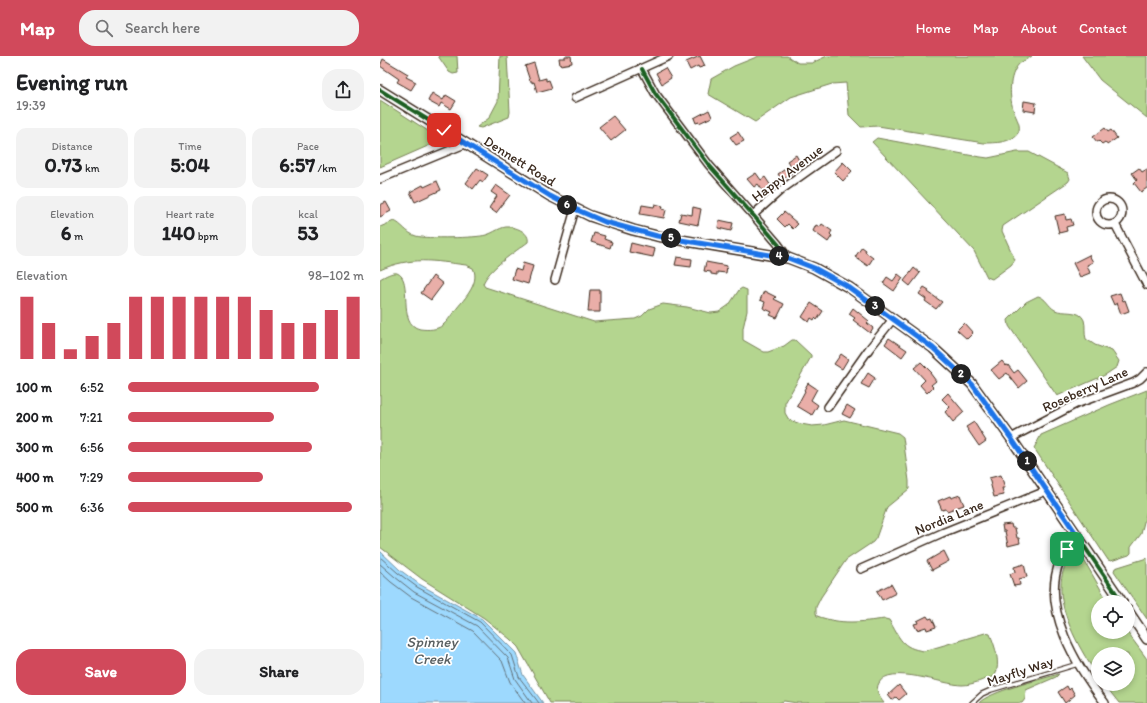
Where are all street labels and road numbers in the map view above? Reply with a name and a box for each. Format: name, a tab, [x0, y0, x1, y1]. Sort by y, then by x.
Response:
street label: Dennett Road	[481, 133, 559, 190]
street label: Happy Avenue	[748, 141, 826, 206]
street label: Roseberry Lane	[1040, 363, 1131, 416]
street label: Nordia Lane	[912, 496, 986, 539]
street label: Mayfly Way	[985, 653, 1056, 690]

